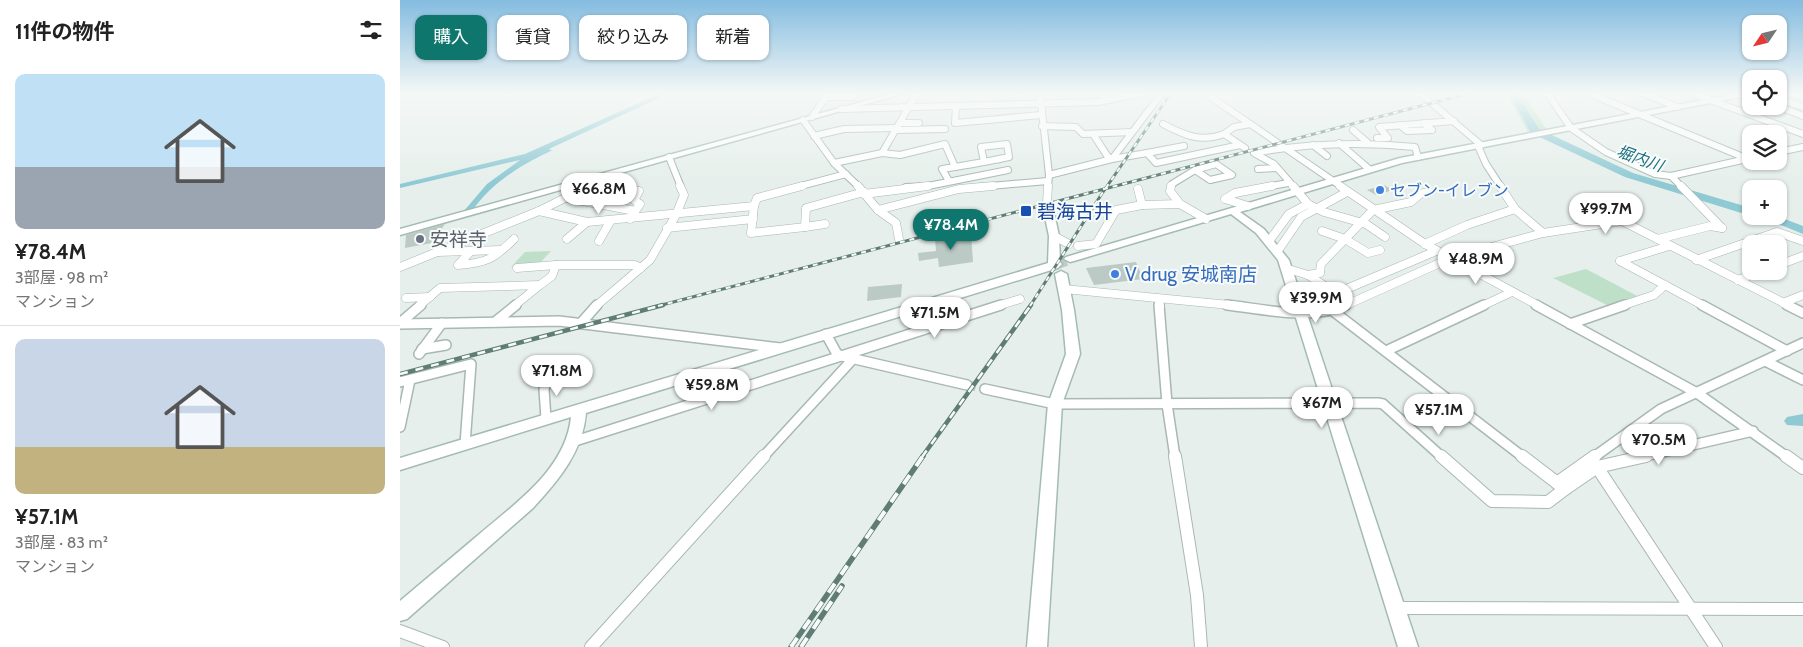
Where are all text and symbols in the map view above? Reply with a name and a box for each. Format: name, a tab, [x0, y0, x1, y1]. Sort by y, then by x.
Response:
chip: 購入	[415, 15, 487, 60]
chip: 賃貸	[497, 15, 569, 60]
chip: 絞り込み	[579, 15, 687, 60]
chip: 新着	[697, 15, 769, 60]
north arrow	[1742, 15, 1788, 60]
map controls	[1742, 15, 1787, 280]
icon: filters	[357, 16, 385, 44]
text: 11件の物件	[15, 19, 115, 44]
button: locate	[1742, 70, 1787, 115]
icon: home	[155, 106, 245, 196]
button: layers	[1742, 125, 1787, 170]
water label: 堀内川	[1614, 141, 1668, 176]
pin: ¥66.8M	[558, 172, 640, 215]
text: ¥66.8M	[572, 179, 626, 198]
button: +	[1742, 180, 1787, 225]
place label: セブン-イレブン	[1390, 181, 1509, 200]
marker: セブン-イレブン	[1374, 184, 1386, 196]
pin: ¥99.7M	[1565, 192, 1647, 235]
text: ¥99.7M	[1580, 199, 1632, 218]
place label: 碧海古井	[1037, 200, 1113, 223]
marker: 碧海古井	[1019, 204, 1033, 218]
pin: ¥78.4M	[910, 208, 992, 251]
text: ¥78.4M	[924, 215, 978, 234]
place label: 安祥寺	[430, 228, 487, 251]
marker: 安祥寺	[414, 233, 426, 245]
button: −	[1742, 235, 1787, 280]
text: ¥78.4M	[15, 239, 86, 264]
pin: ¥48.9M	[1435, 242, 1517, 285]
text: ¥48.9M	[1449, 249, 1503, 268]
place label: V drug 安城南店	[1125, 263, 1257, 286]
text: 3部屋 · 98 m²	[15, 268, 108, 287]
marker: V drug 安城南店	[1109, 268, 1121, 280]
pin: ¥39.9M	[1275, 282, 1357, 324]
text: ¥39.9M	[1290, 288, 1342, 307]
text: マンション	[15, 292, 95, 311]
pin: ¥71.5M	[894, 296, 976, 339]
text: ¥71.5M	[910, 303, 960, 322]
pin: ¥71.8M	[516, 354, 598, 397]
text: ¥71.8M	[532, 361, 582, 380]
pin: ¥59.8M	[671, 368, 753, 411]
icon: home	[155, 372, 245, 462]
text: ¥59.8M	[685, 375, 739, 394]
pin: ¥67M	[1292, 386, 1352, 429]
text: ¥67M	[1302, 393, 1342, 412]
pin: ¥57.1M	[1398, 394, 1480, 436]
text: ¥57.1M	[1415, 400, 1463, 419]
pin: ¥70.5M	[1618, 424, 1700, 466]
text: ¥70.5M	[1632, 430, 1686, 449]
text: ¥57.1M	[15, 504, 78, 529]
text: 3部屋 · 83 m²	[15, 533, 108, 552]
text: マンション	[15, 557, 95, 576]

